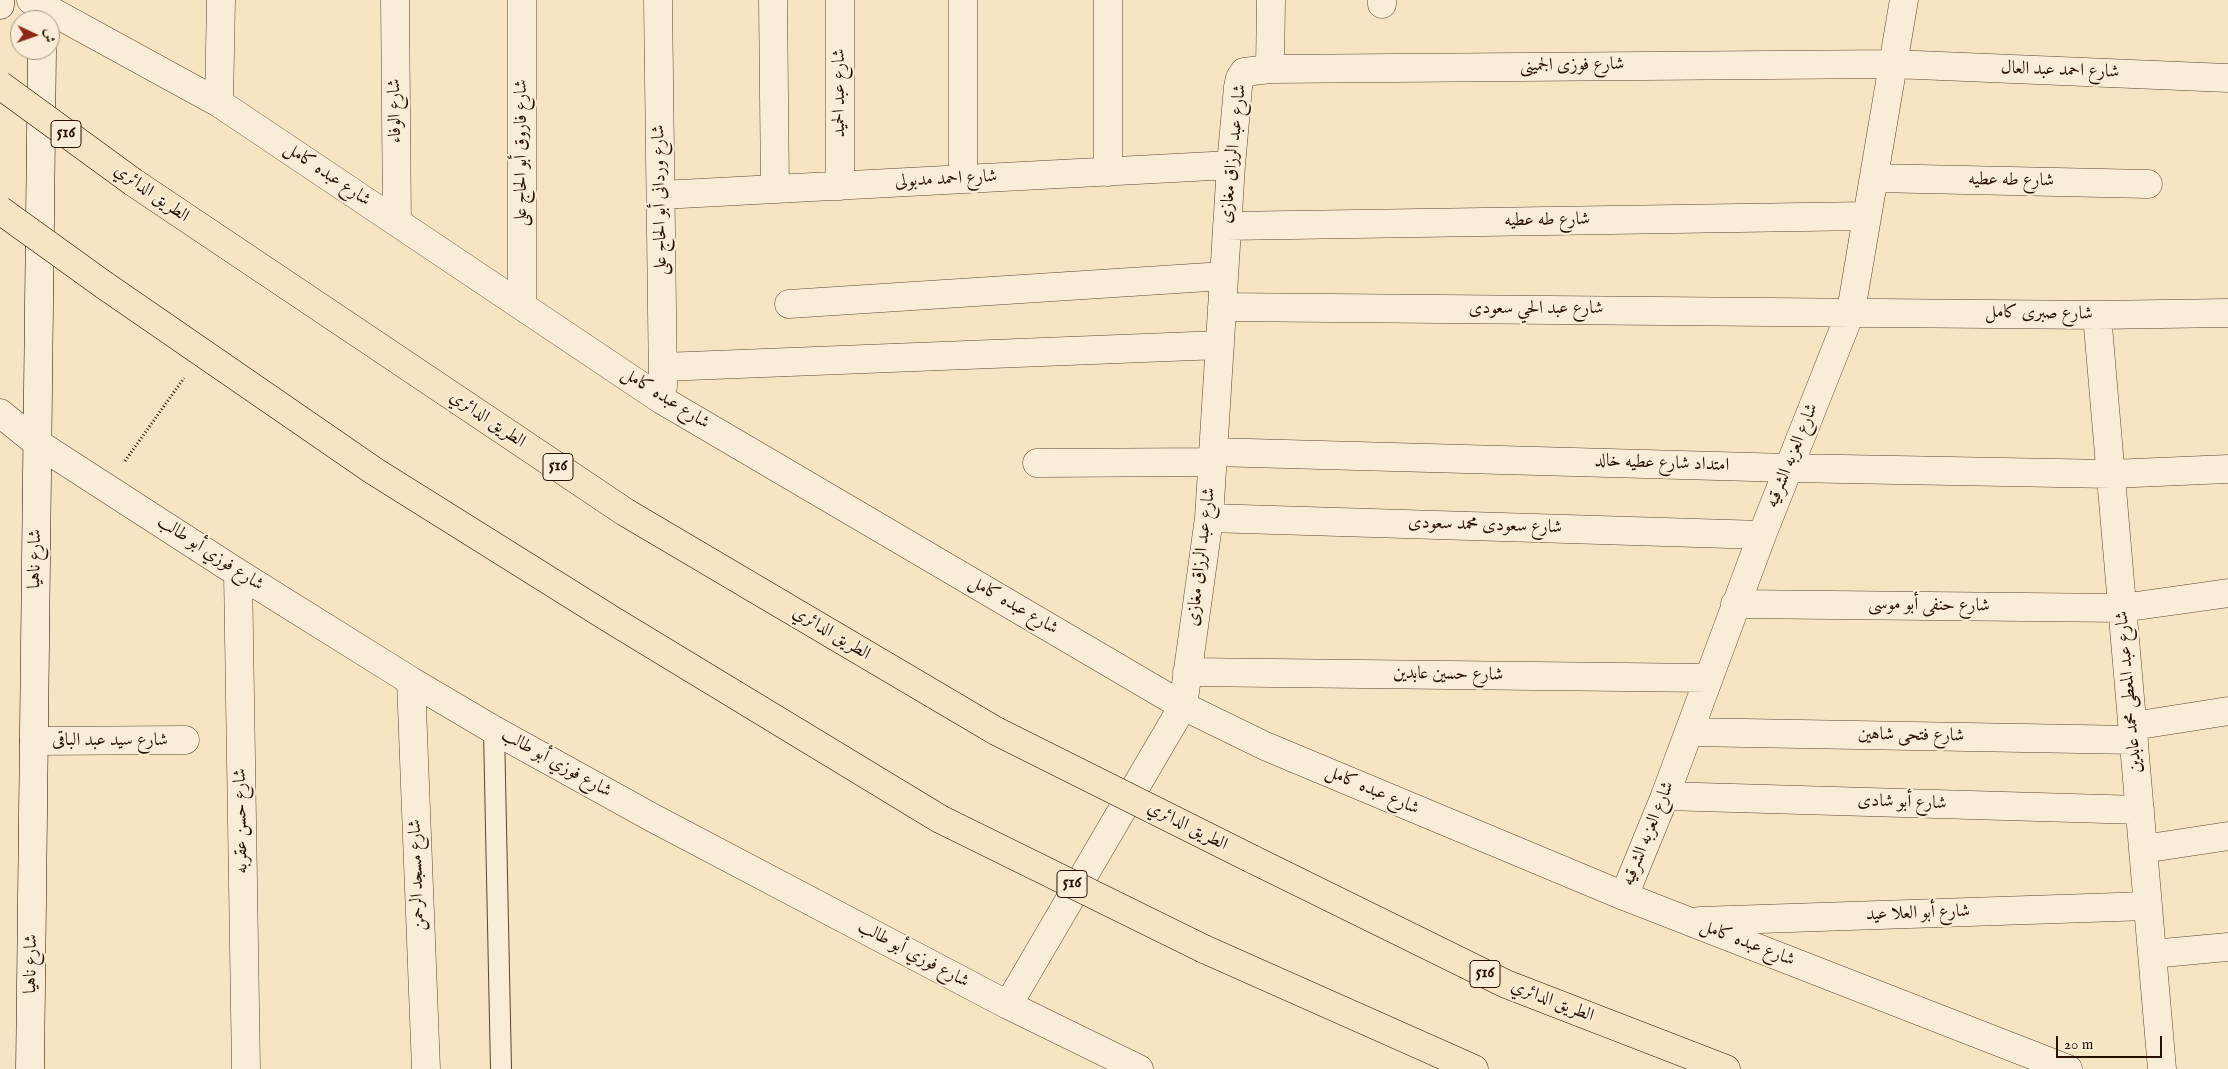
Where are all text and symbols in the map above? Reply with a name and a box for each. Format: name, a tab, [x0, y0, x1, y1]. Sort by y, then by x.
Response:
north arrow	[10, 10, 60, 60]
text: ش	[40, 28, 58, 43]
street label: شارع عبد الحميد	[829, 48, 851, 138]
street label: شارع فوزى الجمينى	[1520, 54, 1624, 78]
street label: شارع احمد عبد العال	[2000, 58, 2120, 84]
street label: شارع الوفاء	[385, 78, 407, 144]
street label: شارع فاروق أبو الحاج على	[511, 79, 533, 227]
street label: شارع عبد الرزاق مغازى	[1216, 83, 1252, 225]
road number: 516	[51, 120, 81, 148]
street label: شارع وردانى أبو الحاج على	[649, 124, 673, 276]
street label: شارع عبده كامل	[280, 138, 374, 212]
street label: الطريق الدائري	[109, 160, 193, 228]
street label: شارع احمد مدبولى	[894, 167, 998, 193]
street label: شارع طه عطيه	[1968, 169, 2054, 193]
street label: شارع طه عطيه	[1504, 209, 1590, 233]
street label: شارع عبد الحي سعودى	[1468, 298, 1604, 320]
street label: شارع صبرى كامل	[1985, 302, 2093, 326]
street label: شارع عبده كامل	[617, 363, 713, 435]
street label: الطريق الدائري	[445, 387, 529, 453]
street label: شارع العزبه الشرقيه	[1762, 400, 1824, 512]
street label: امتداد شارع عطيه خالد	[1594, 451, 1730, 477]
road number: 516	[543, 454, 573, 481]
street label: شارع عبد الرزاق مغازى	[1183, 486, 1221, 628]
street label: شارع فوزي أبو طالب	[153, 512, 267, 596]
street label: شارع سعودى محمد سعودى	[1407, 513, 1563, 539]
street label: شارع ناهيا	[25, 529, 47, 589]
street label: شارع عبده كامل	[964, 572, 1062, 640]
street label: شارع حنفى أبو موسى	[1868, 594, 1990, 618]
street label: الطريق الدائري	[788, 602, 874, 666]
street label: شارع عبد المعطى محمد عابدين	[2112, 610, 2148, 774]
street label: شارع حسين عابدين	[1393, 663, 1503, 687]
street label: شارع فتحى شاهين	[1858, 724, 1964, 748]
street label: شارع فوزي أبو طالب	[497, 725, 615, 803]
street label: شارع سيد عبد الباقى	[52, 730, 168, 752]
street label: شارع عبده كامل	[1322, 762, 1422, 820]
street label: شارع حسن عقربه	[230, 768, 254, 874]
street label: شارع العزبه الشرقيه	[1618, 778, 1680, 890]
street label: شارع أبو شادى	[1857, 791, 1947, 815]
street label: الطريق الدائري	[1143, 798, 1231, 856]
street label: شارع مسجد الرحمن	[405, 819, 431, 931]
road number: 516	[1057, 871, 1087, 898]
street label: شارع أبو العلا عيد	[1865, 901, 1971, 927]
street label: شارع عبده كامل	[1697, 916, 1797, 972]
street label: شارع فوزي أبو طالب	[854, 917, 972, 993]
street label: شارع ناهيا	[21, 934, 43, 994]
road number: 516	[1470, 961, 1500, 988]
street label: الطريق الدائري	[1507, 976, 1597, 1028]
scale bar	[2058, 1026, 2164, 1058]
text: 20 m	[2064, 1035, 2093, 1054]

